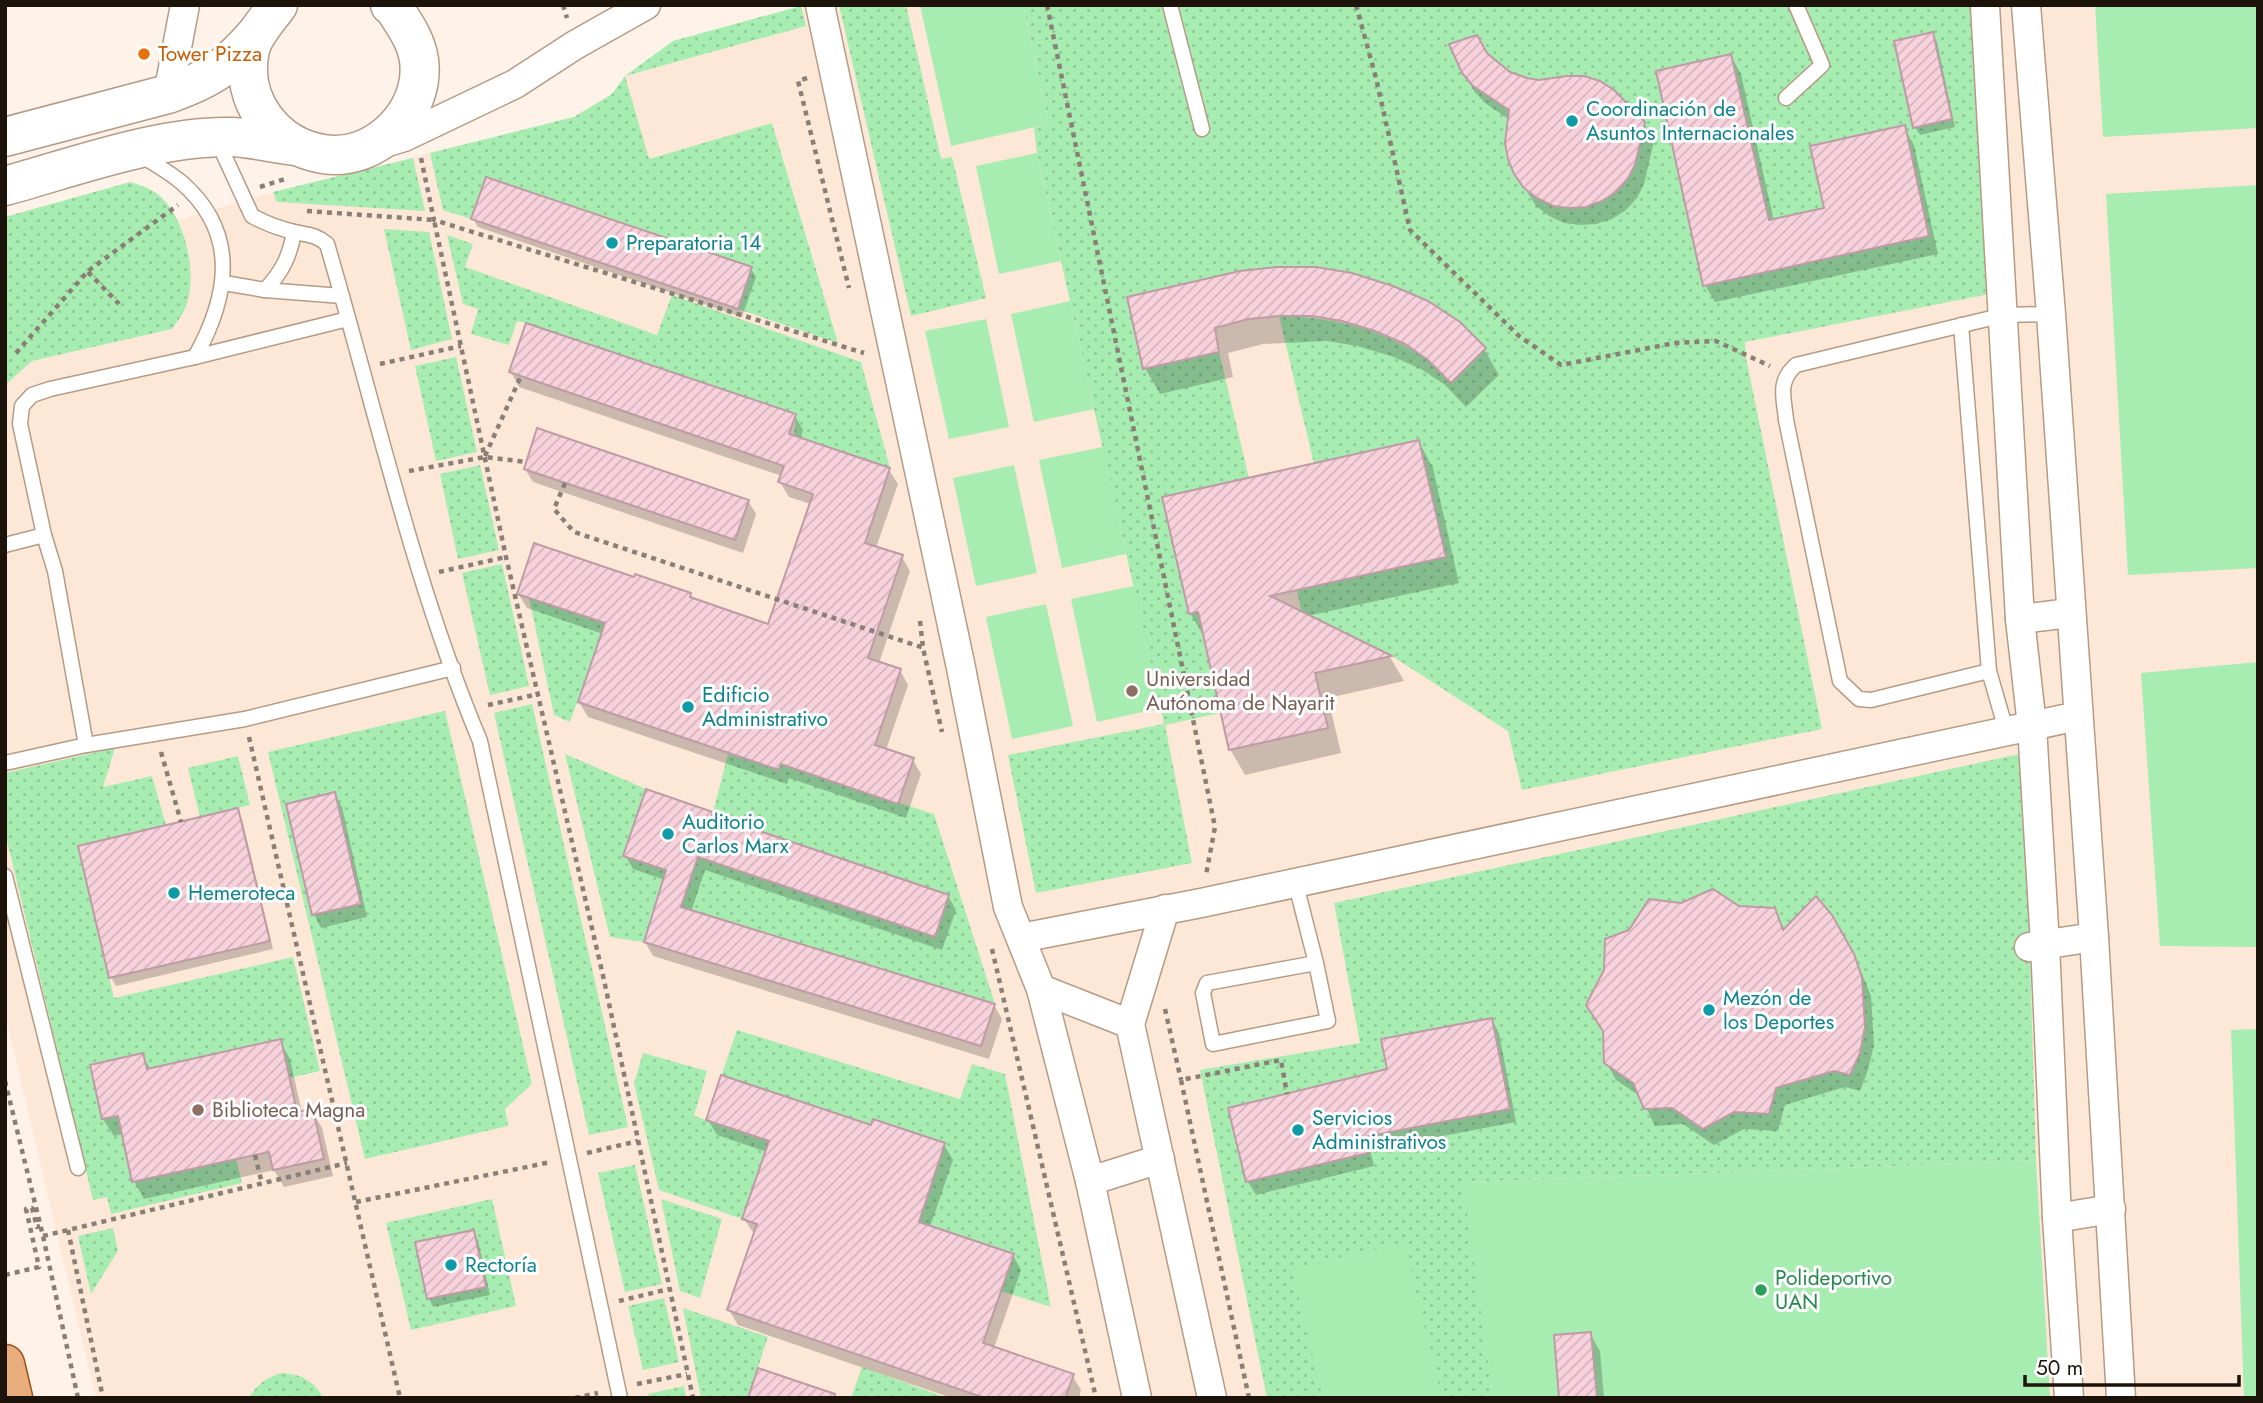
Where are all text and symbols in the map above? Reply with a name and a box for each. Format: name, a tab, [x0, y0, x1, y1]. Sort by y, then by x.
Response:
place label: Tower Pizza	[158, 39, 262, 69]
marker: Tower Pizza	[136, 46, 152, 62]
place label: Coordinación de Asuntos Internacionales	[1586, 94, 1794, 148]
marker: Coordinación de Asuntos Internacionales	[1564, 113, 1580, 129]
place label: Preparatoria 14	[626, 228, 761, 258]
marker: Preparatoria 14	[604, 235, 620, 251]
place label: Universidad Autónoma de Nayarit	[1146, 664, 1335, 718]
place label: Edificio Administrativo	[702, 680, 828, 734]
marker: Universidad Autónoma de Nayarit	[1124, 683, 1140, 699]
marker: Edificio Administrativo	[680, 699, 696, 715]
place label: Auditorio Carlos Marx	[682, 807, 789, 861]
marker: Auditorio Carlos Marx	[660, 826, 676, 842]
place label: Hemeroteca	[188, 878, 295, 908]
marker: Hemeroteca	[166, 885, 182, 901]
place label: Mezón de los Deportes	[1723, 983, 1834, 1037]
marker: Mezón de los Deportes	[1701, 1002, 1717, 1018]
place label: Biblioteca Magna	[212, 1095, 365, 1125]
marker: Biblioteca Magna	[190, 1102, 206, 1118]
place label: Servicios Administrativos	[1312, 1103, 1446, 1157]
marker: Servicios Administrativos	[1290, 1122, 1306, 1138]
place label: Rectoría	[465, 1250, 537, 1280]
marker: Rectoría	[443, 1257, 459, 1273]
place label: Polideportivo UAN	[1775, 1263, 1892, 1317]
marker: Polideportivo UAN	[1753, 1282, 1769, 1298]
scale bar	[2025, 1344, 2238, 1388]
text: 50 m	[2036, 1353, 2083, 1383]

